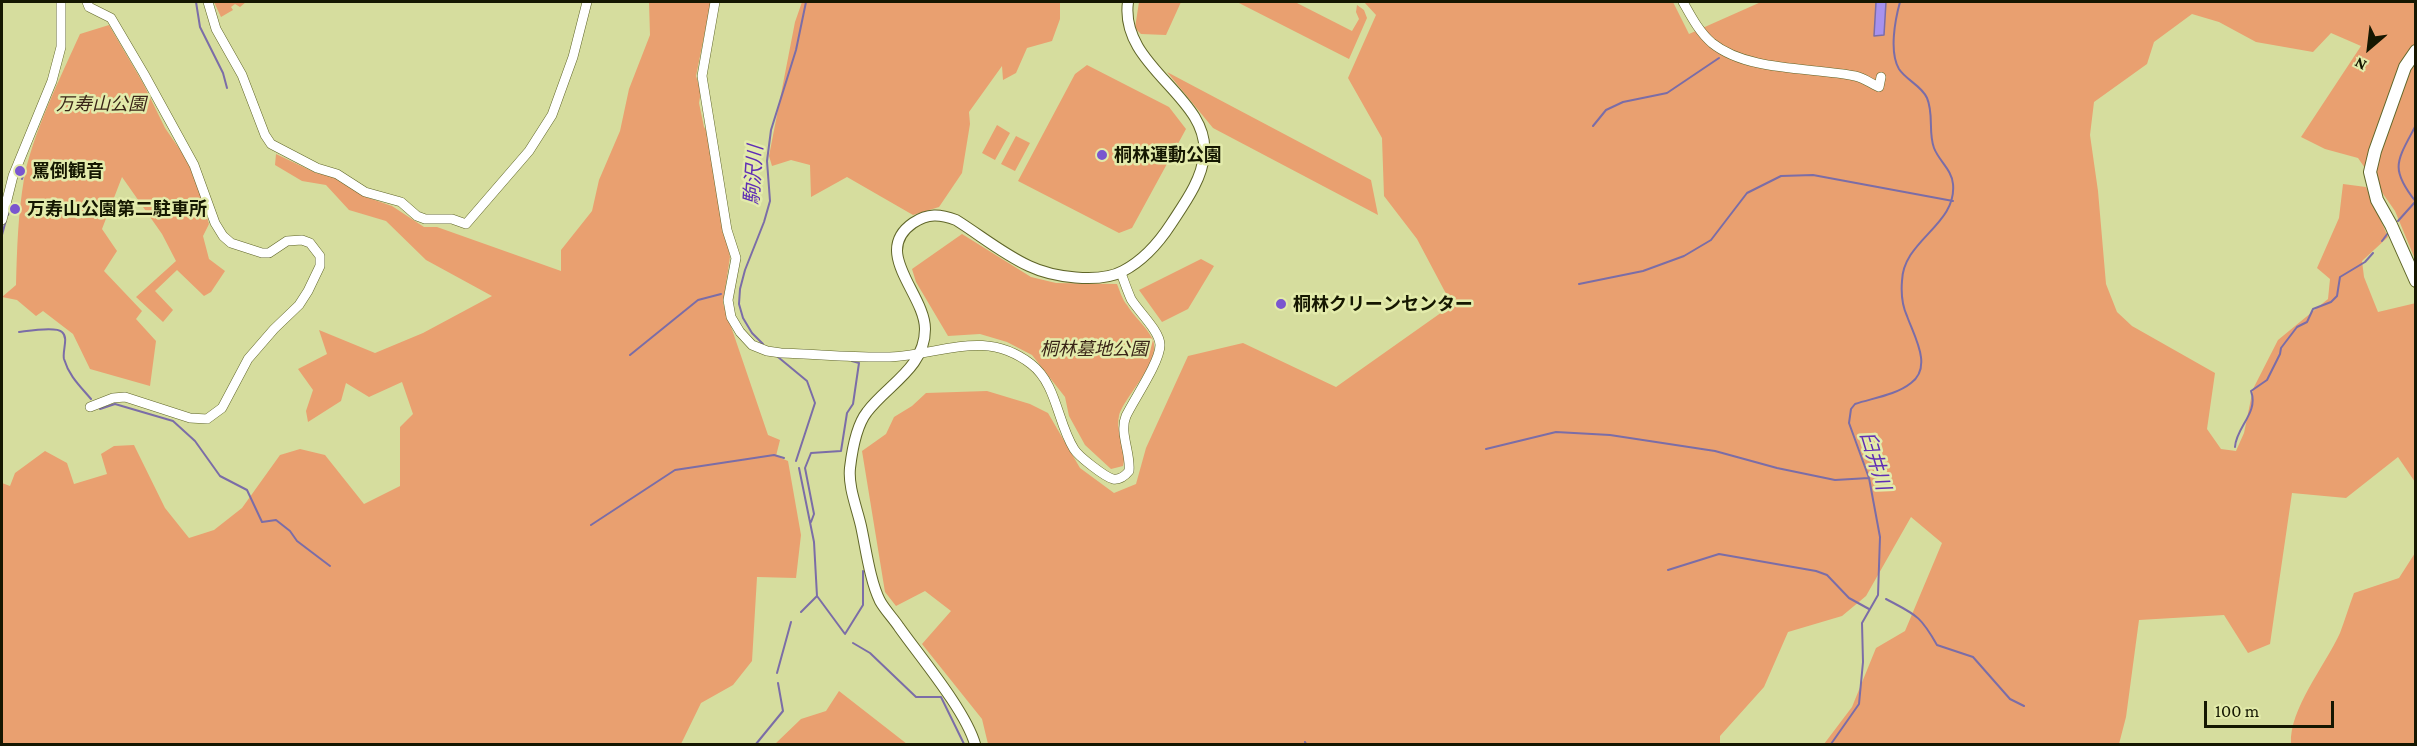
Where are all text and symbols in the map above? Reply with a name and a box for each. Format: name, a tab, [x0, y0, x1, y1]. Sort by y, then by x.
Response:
north arrow	[2339, 18, 2399, 78]
text: N	[2352, 54, 2369, 74]
park label: 万寿山公園	[56, 93, 146, 115]
water label: 駒沢川	[740, 144, 768, 206]
place label: 桐林運動公園	[1114, 144, 1222, 166]
marker: 桐林運動公園	[1095, 148, 1109, 162]
place label: 罵倒観音	[32, 160, 104, 182]
marker: 罵倒観音	[13, 164, 27, 178]
place label: 万寿山公園第二駐車所	[27, 198, 207, 220]
marker: 万寿山公園第二駐車所	[8, 202, 22, 216]
place label: 桐林クリーンセンター	[1293, 293, 1473, 315]
marker: 桐林クリーンセンター	[1274, 297, 1288, 311]
park label: 桐林墓地公園	[1040, 338, 1148, 360]
water label: 臼井川	[1855, 429, 1895, 493]
scale bar	[2207, 689, 2338, 727]
text: 100 m	[2215, 701, 2259, 721]

